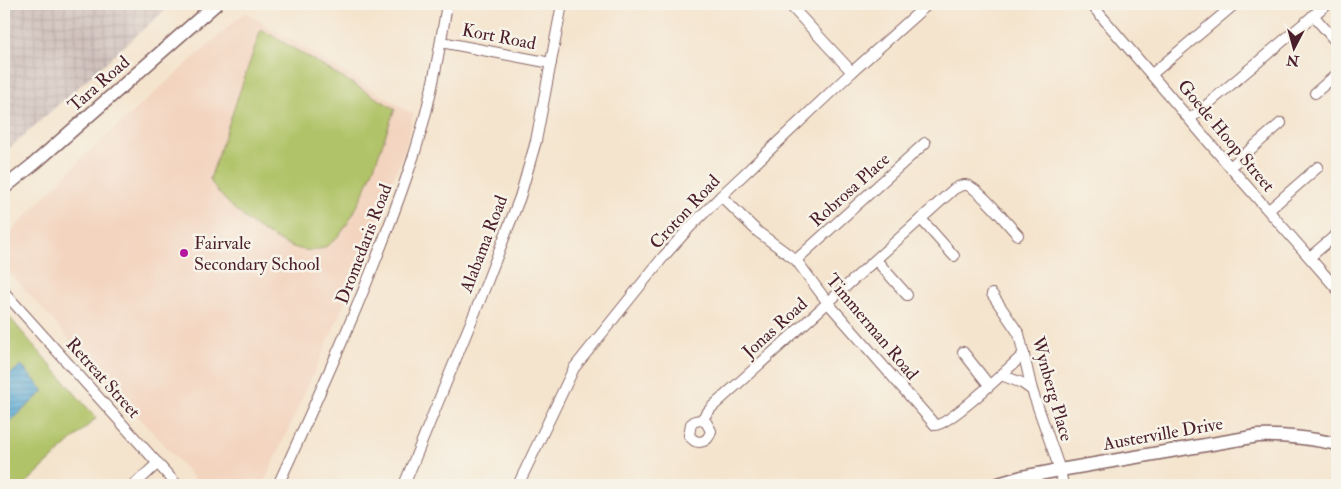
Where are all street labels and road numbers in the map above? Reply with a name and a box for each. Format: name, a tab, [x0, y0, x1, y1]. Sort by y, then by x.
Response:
street label: Kort Road	[460, 19, 538, 55]
street label: Tara Road	[63, 51, 135, 117]
street label: Goede Hoop Street	[1172, 75, 1280, 197]
street label: Robrosa Place	[805, 148, 895, 232]
street label: Croton Road	[645, 170, 725, 254]
street label: Dromedaris Road	[331, 181, 397, 307]
street label: Alabama Road	[455, 192, 513, 297]
street label: Timmerman Road	[821, 269, 923, 385]
street label: Jonas Road	[737, 293, 812, 364]
street label: Retreat Street	[61, 333, 145, 423]
street label: Wynberg Place	[1026, 333, 1078, 444]
street label: Austerville Drive	[1100, 412, 1225, 456]

